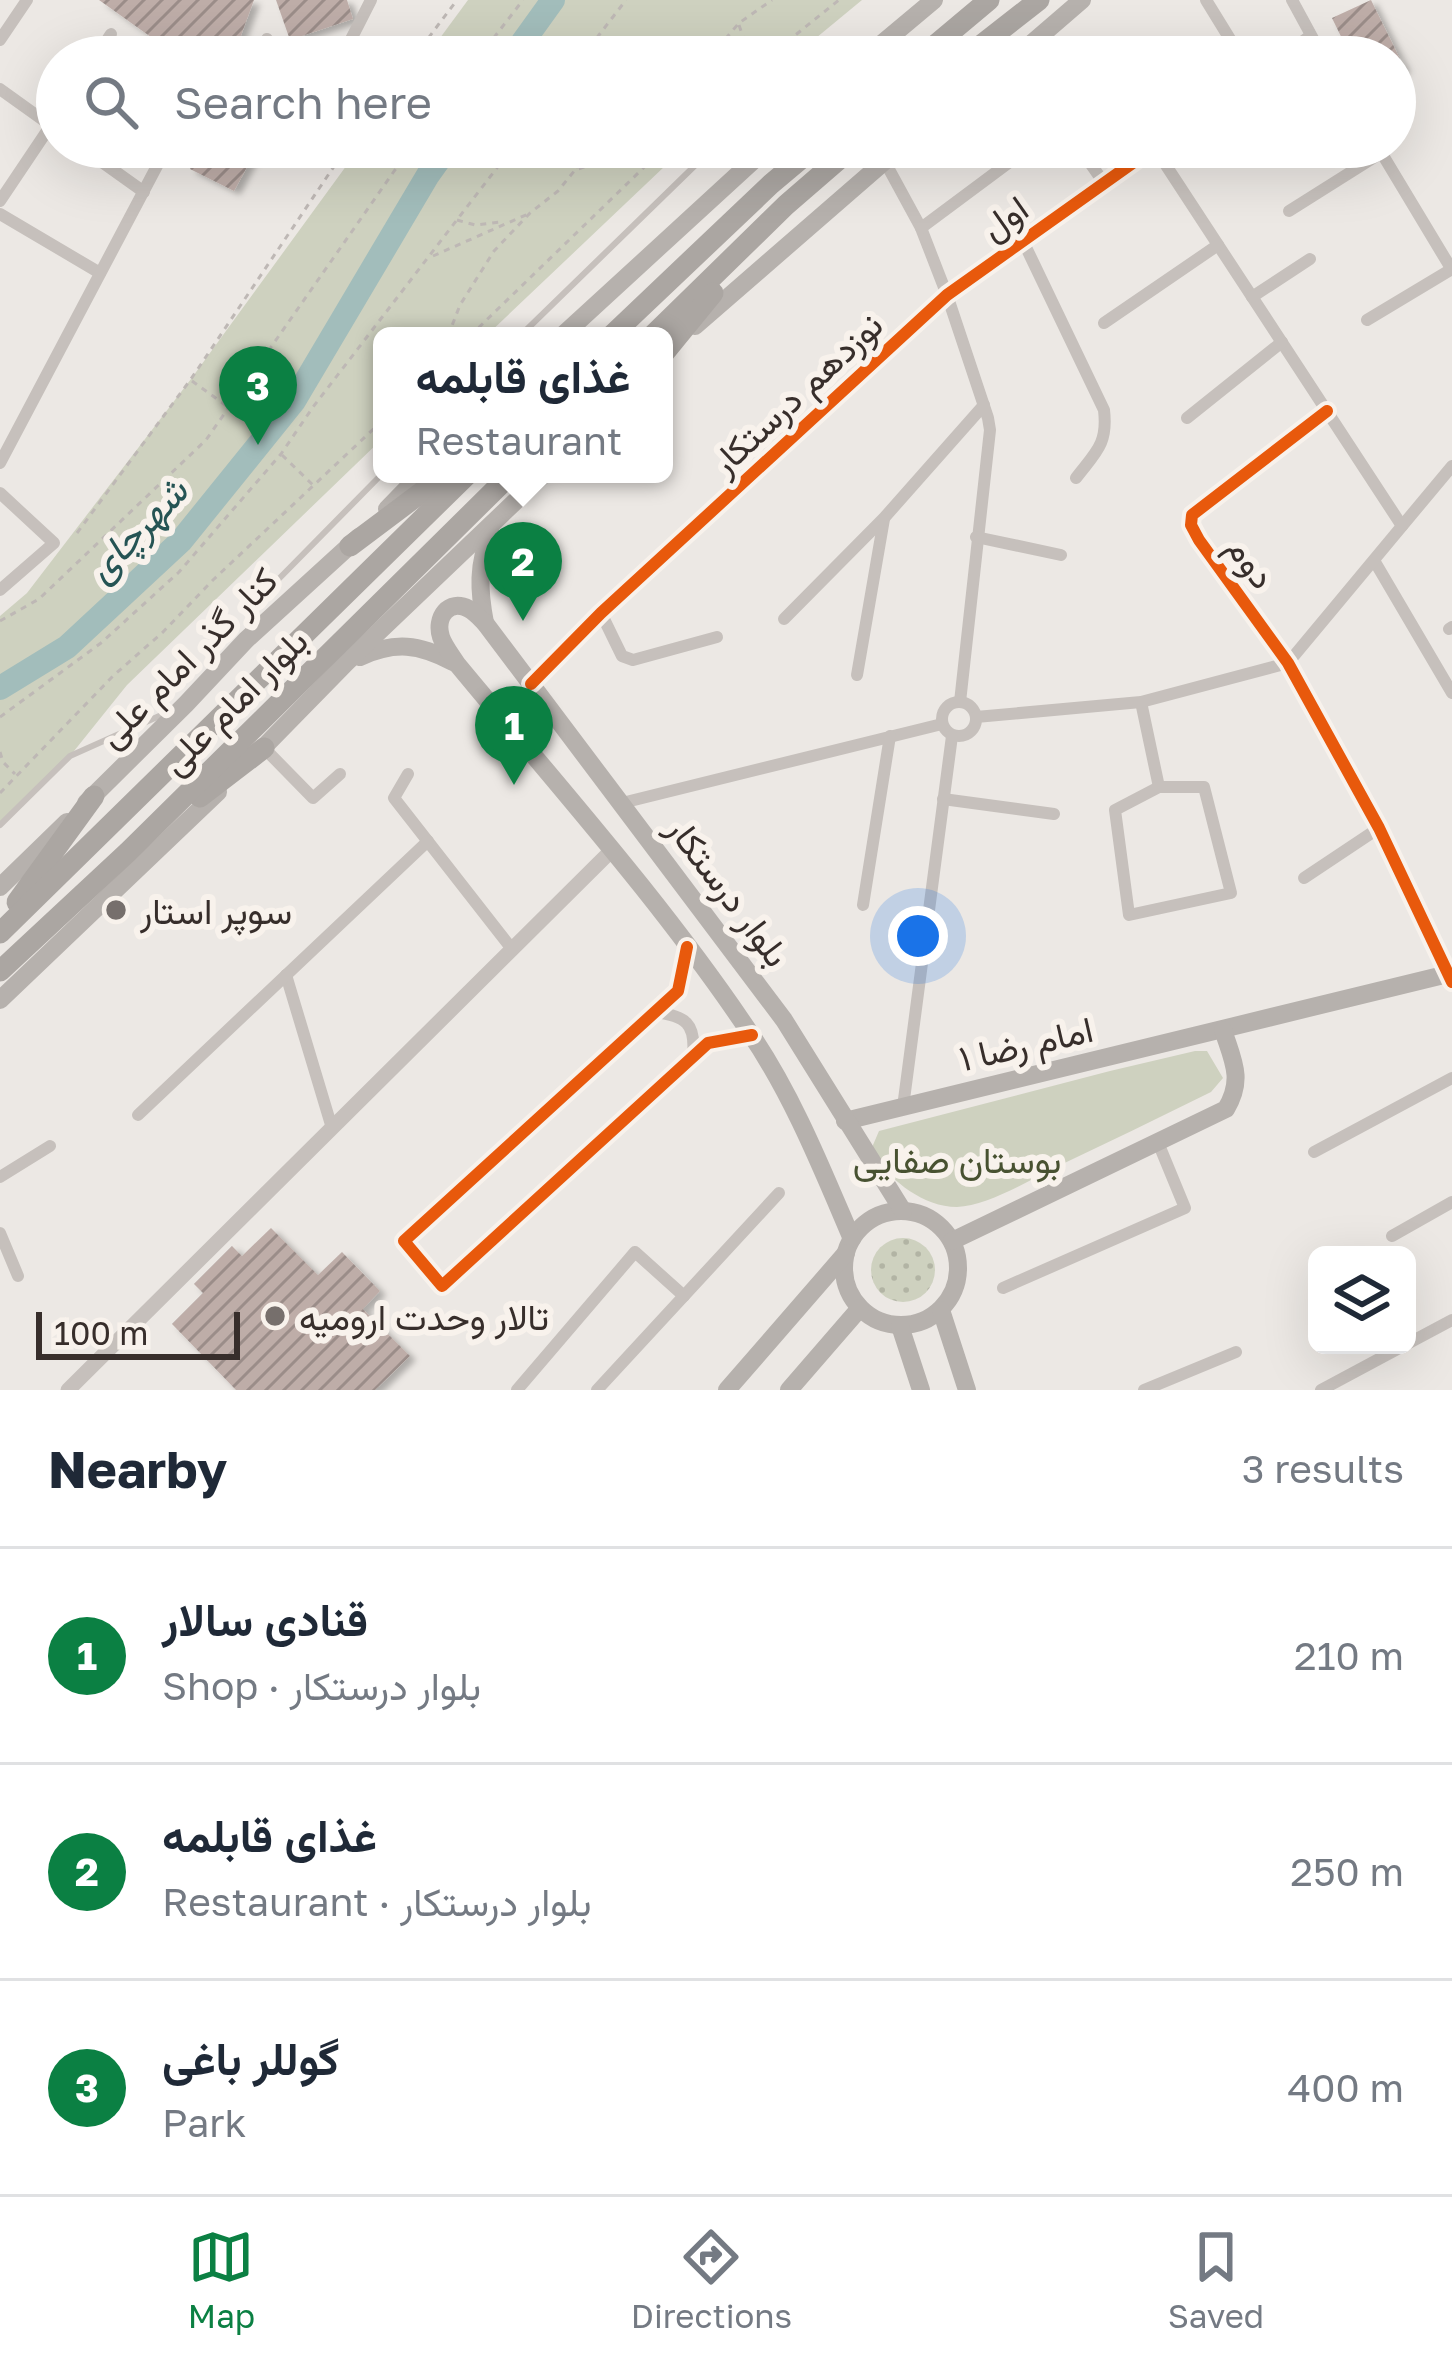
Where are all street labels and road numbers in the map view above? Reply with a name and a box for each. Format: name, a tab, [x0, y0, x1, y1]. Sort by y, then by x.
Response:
street label: اول	[972, 186, 1037, 250]
street label: نوزدهم درستکار	[701, 303, 893, 486]
street label: دوم	[1216, 527, 1285, 599]
street label: کنار گذر امام علی	[88, 558, 288, 758]
street label: بلوار امام علی	[152, 619, 318, 785]
street label: بلوار درستکار	[656, 807, 799, 976]
street label: امام رضا ۱	[955, 1007, 1098, 1082]

